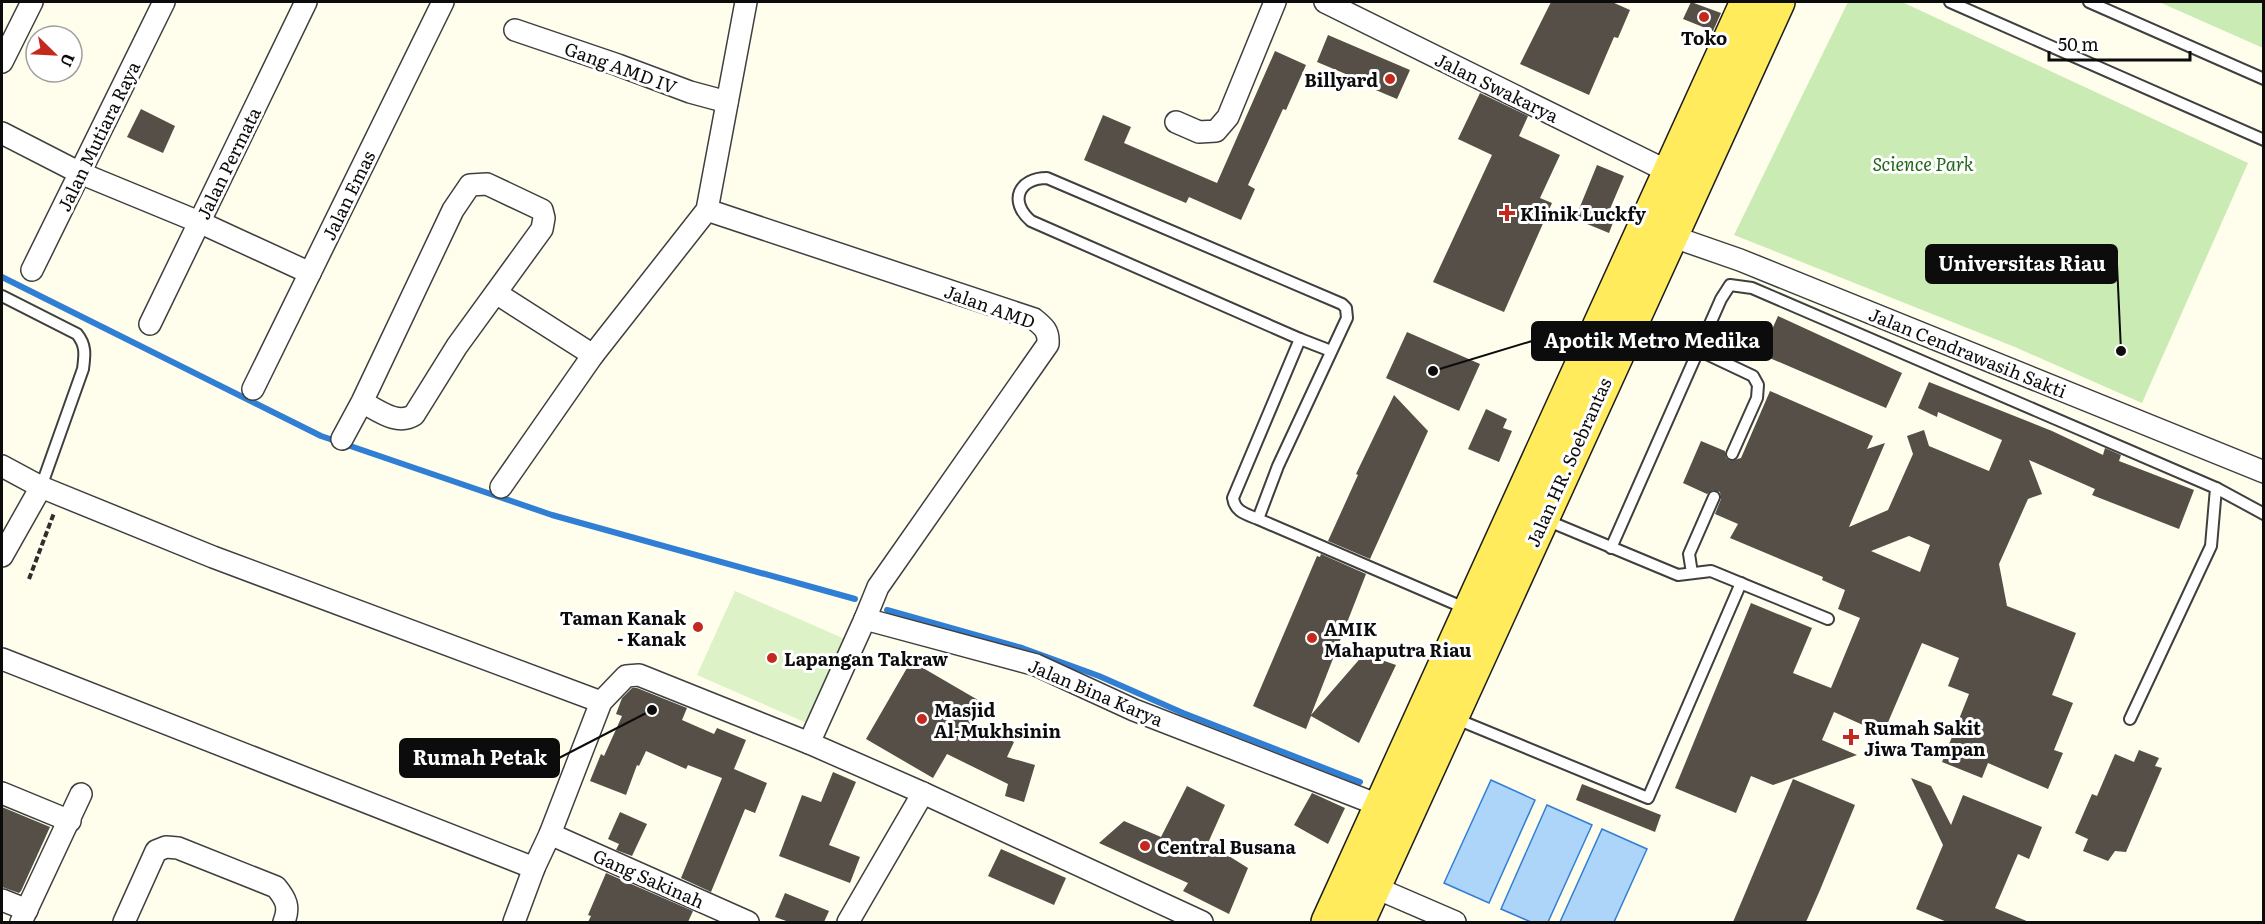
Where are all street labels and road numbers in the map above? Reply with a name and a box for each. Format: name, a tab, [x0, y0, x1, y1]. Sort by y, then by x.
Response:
street label: Gang AMD IV	[561, 34, 681, 100]
street label: Jalan Swakarya	[1431, 45, 1564, 129]
street label: Jalan Mutiara Raya	[50, 56, 146, 216]
street label: Jalan Permata	[189, 102, 267, 224]
street label: Jalan Emas	[315, 146, 381, 244]
street label: Jalan AMD	[941, 277, 1039, 335]
street label: Jalan Cendrawasih Sakti	[1865, 300, 2071, 404]
street label: Jalan HR. Soebrantas	[1518, 373, 1618, 551]
street label: Jalan Bina Karya	[1024, 651, 1168, 733]
street label: Gang Sakinah	[589, 841, 709, 915]

